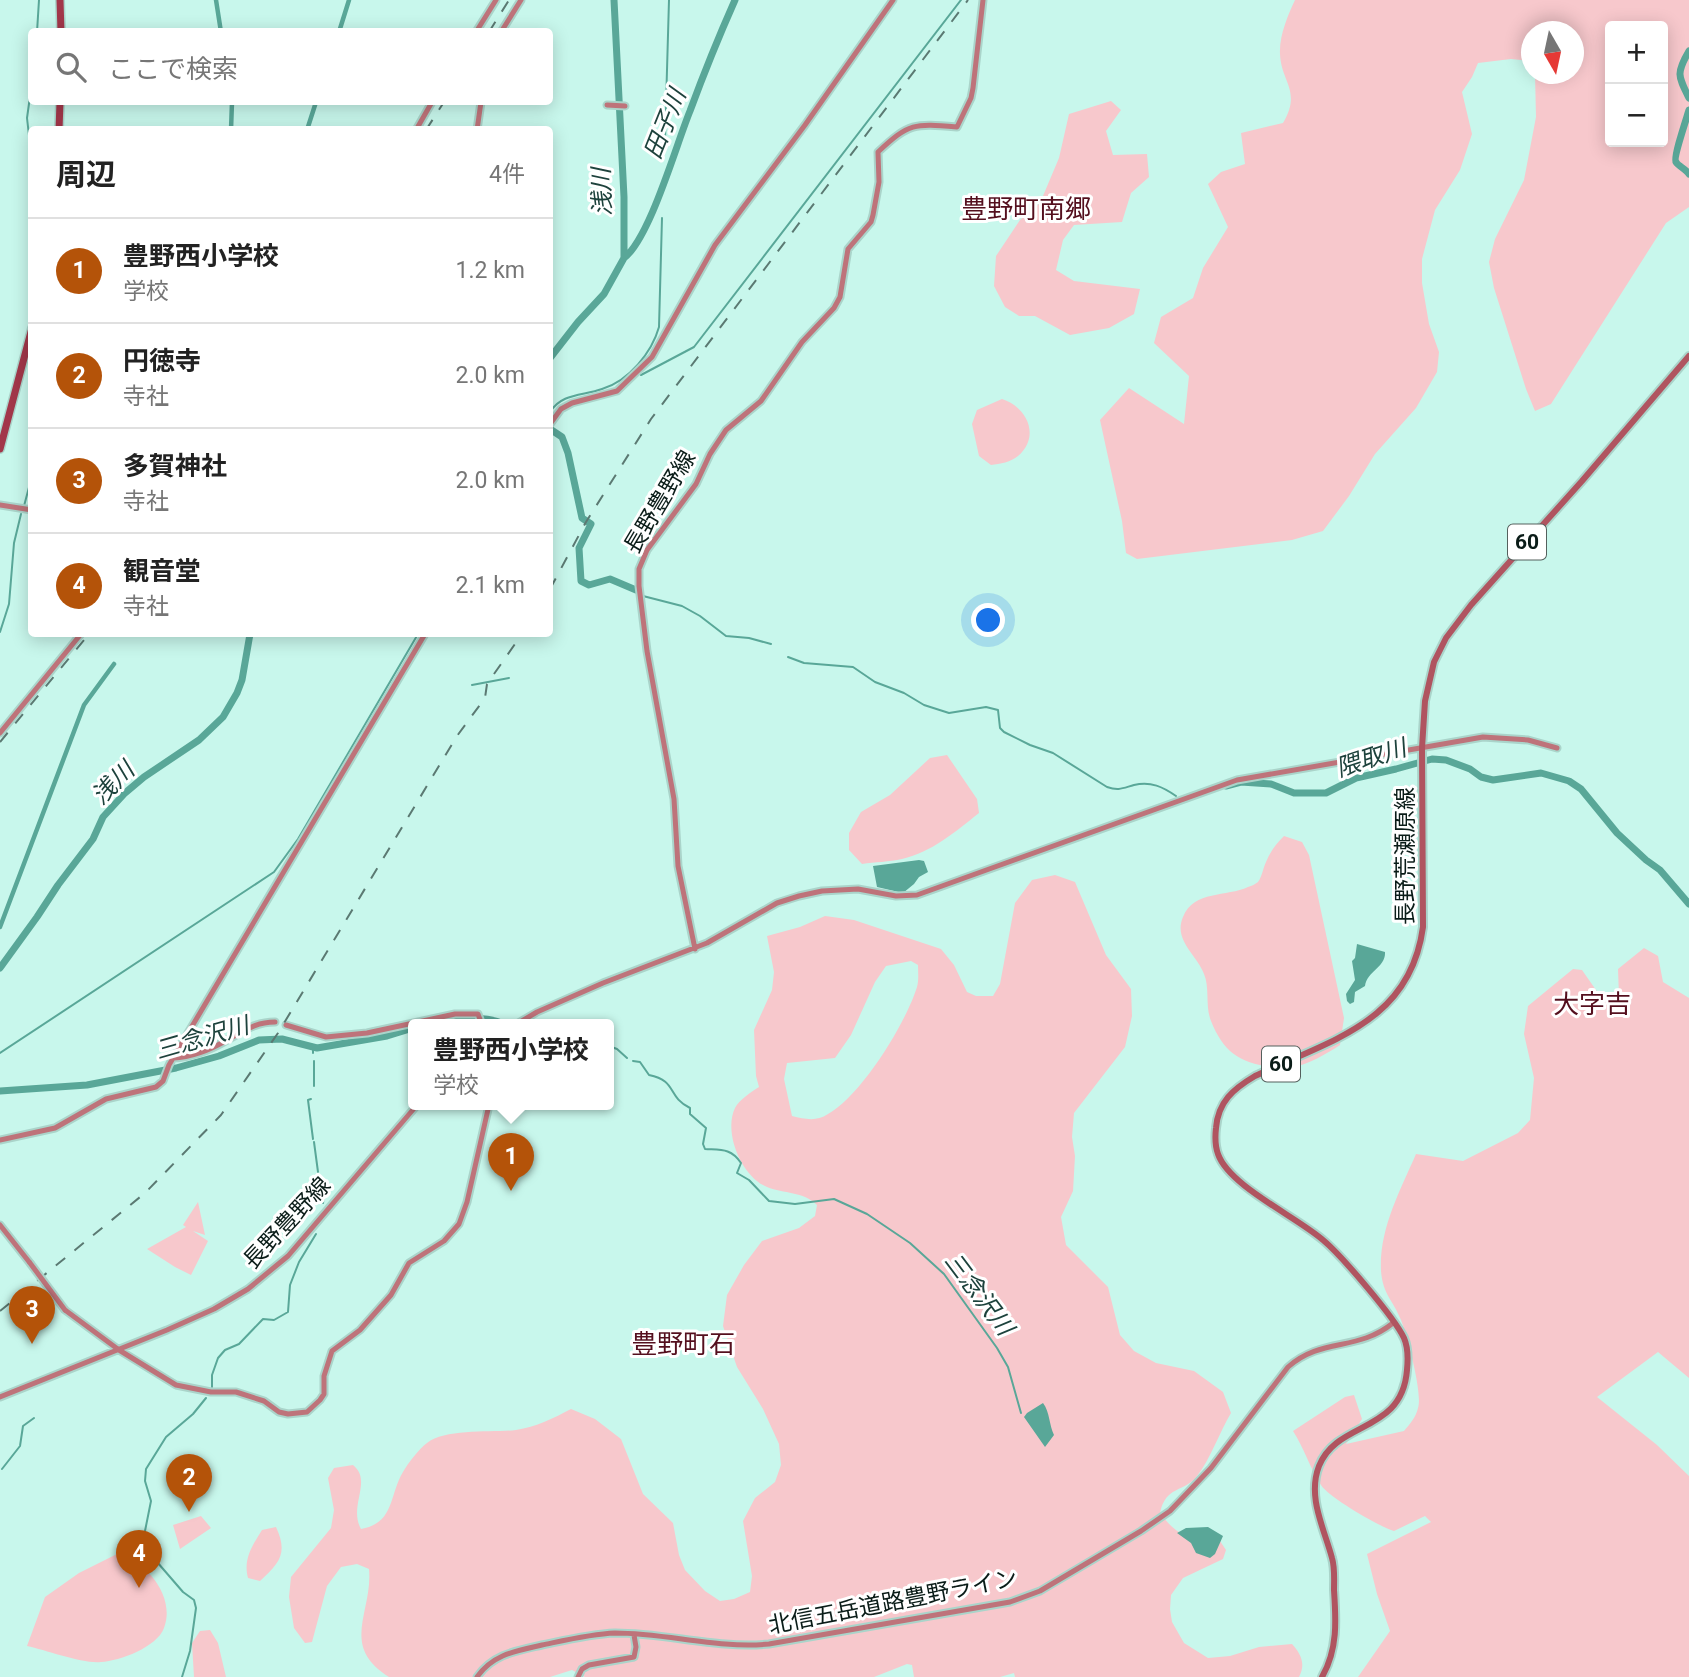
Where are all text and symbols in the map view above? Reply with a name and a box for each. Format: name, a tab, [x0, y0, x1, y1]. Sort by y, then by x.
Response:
north arrow	[1521, 21, 1584, 84]
map controls	[1605, 21, 1668, 147]
button: +	[1605, 21, 1668, 84]
search box	[28, 28, 553, 105]
icon: search	[52, 48, 90, 86]
text: ここで検索	[108, 54, 238, 84]
water label: 田子川	[639, 83, 693, 163]
button: −	[1605, 84, 1668, 147]
text: 周辺	[56, 157, 116, 192]
text: 4件	[489, 161, 525, 188]
water label: 浅川	[587, 165, 617, 216]
district label: 豊野町南郷	[961, 194, 1091, 224]
text: 豊野西小学校	[123, 241, 279, 271]
text: 1	[72, 257, 86, 284]
text: 1.2 km	[456, 257, 525, 284]
text: 学校	[123, 278, 169, 305]
text: 円徳寺	[123, 346, 201, 376]
text: 2	[72, 362, 86, 389]
text: 2.0 km	[456, 362, 525, 389]
text: 寺社	[123, 383, 169, 410]
street label: 長野豊野線	[619, 446, 701, 558]
text: 多賀神社	[123, 451, 227, 481]
text: 3	[72, 467, 86, 494]
text: 2.0 km	[456, 467, 525, 494]
text: 寺社	[123, 488, 169, 515]
road number: 60	[1508, 524, 1546, 560]
text: 観音堂	[123, 556, 201, 586]
text: 4	[72, 572, 86, 599]
text: 2.1 km	[456, 572, 525, 599]
text: 寺社	[123, 593, 169, 620]
your location	[971, 603, 1005, 637]
water label: 隈取川	[1332, 733, 1412, 782]
water label: 浅川	[86, 754, 142, 810]
street label: 長野荒瀬原線	[1392, 787, 1419, 925]
district label: 大字吉	[1553, 989, 1631, 1019]
water label: 三念沢川	[152, 1010, 255, 1065]
popup	[408, 1019, 614, 1110]
text: 豊野西小学校	[433, 1035, 589, 1065]
road number: 60	[1262, 1046, 1300, 1082]
text: 学校	[433, 1072, 479, 1099]
pin: 1	[488, 1133, 534, 1191]
street label: 長野豊野線	[238, 1172, 336, 1274]
water label: 三念沢川	[939, 1247, 1021, 1343]
pin: 3	[9, 1286, 55, 1344]
district label: 豊野町石	[631, 1329, 735, 1359]
pin: 2	[166, 1454, 212, 1512]
pin: 4	[116, 1530, 162, 1588]
street label: 北信五岳道路豊野ライン	[766, 1565, 1020, 1639]

